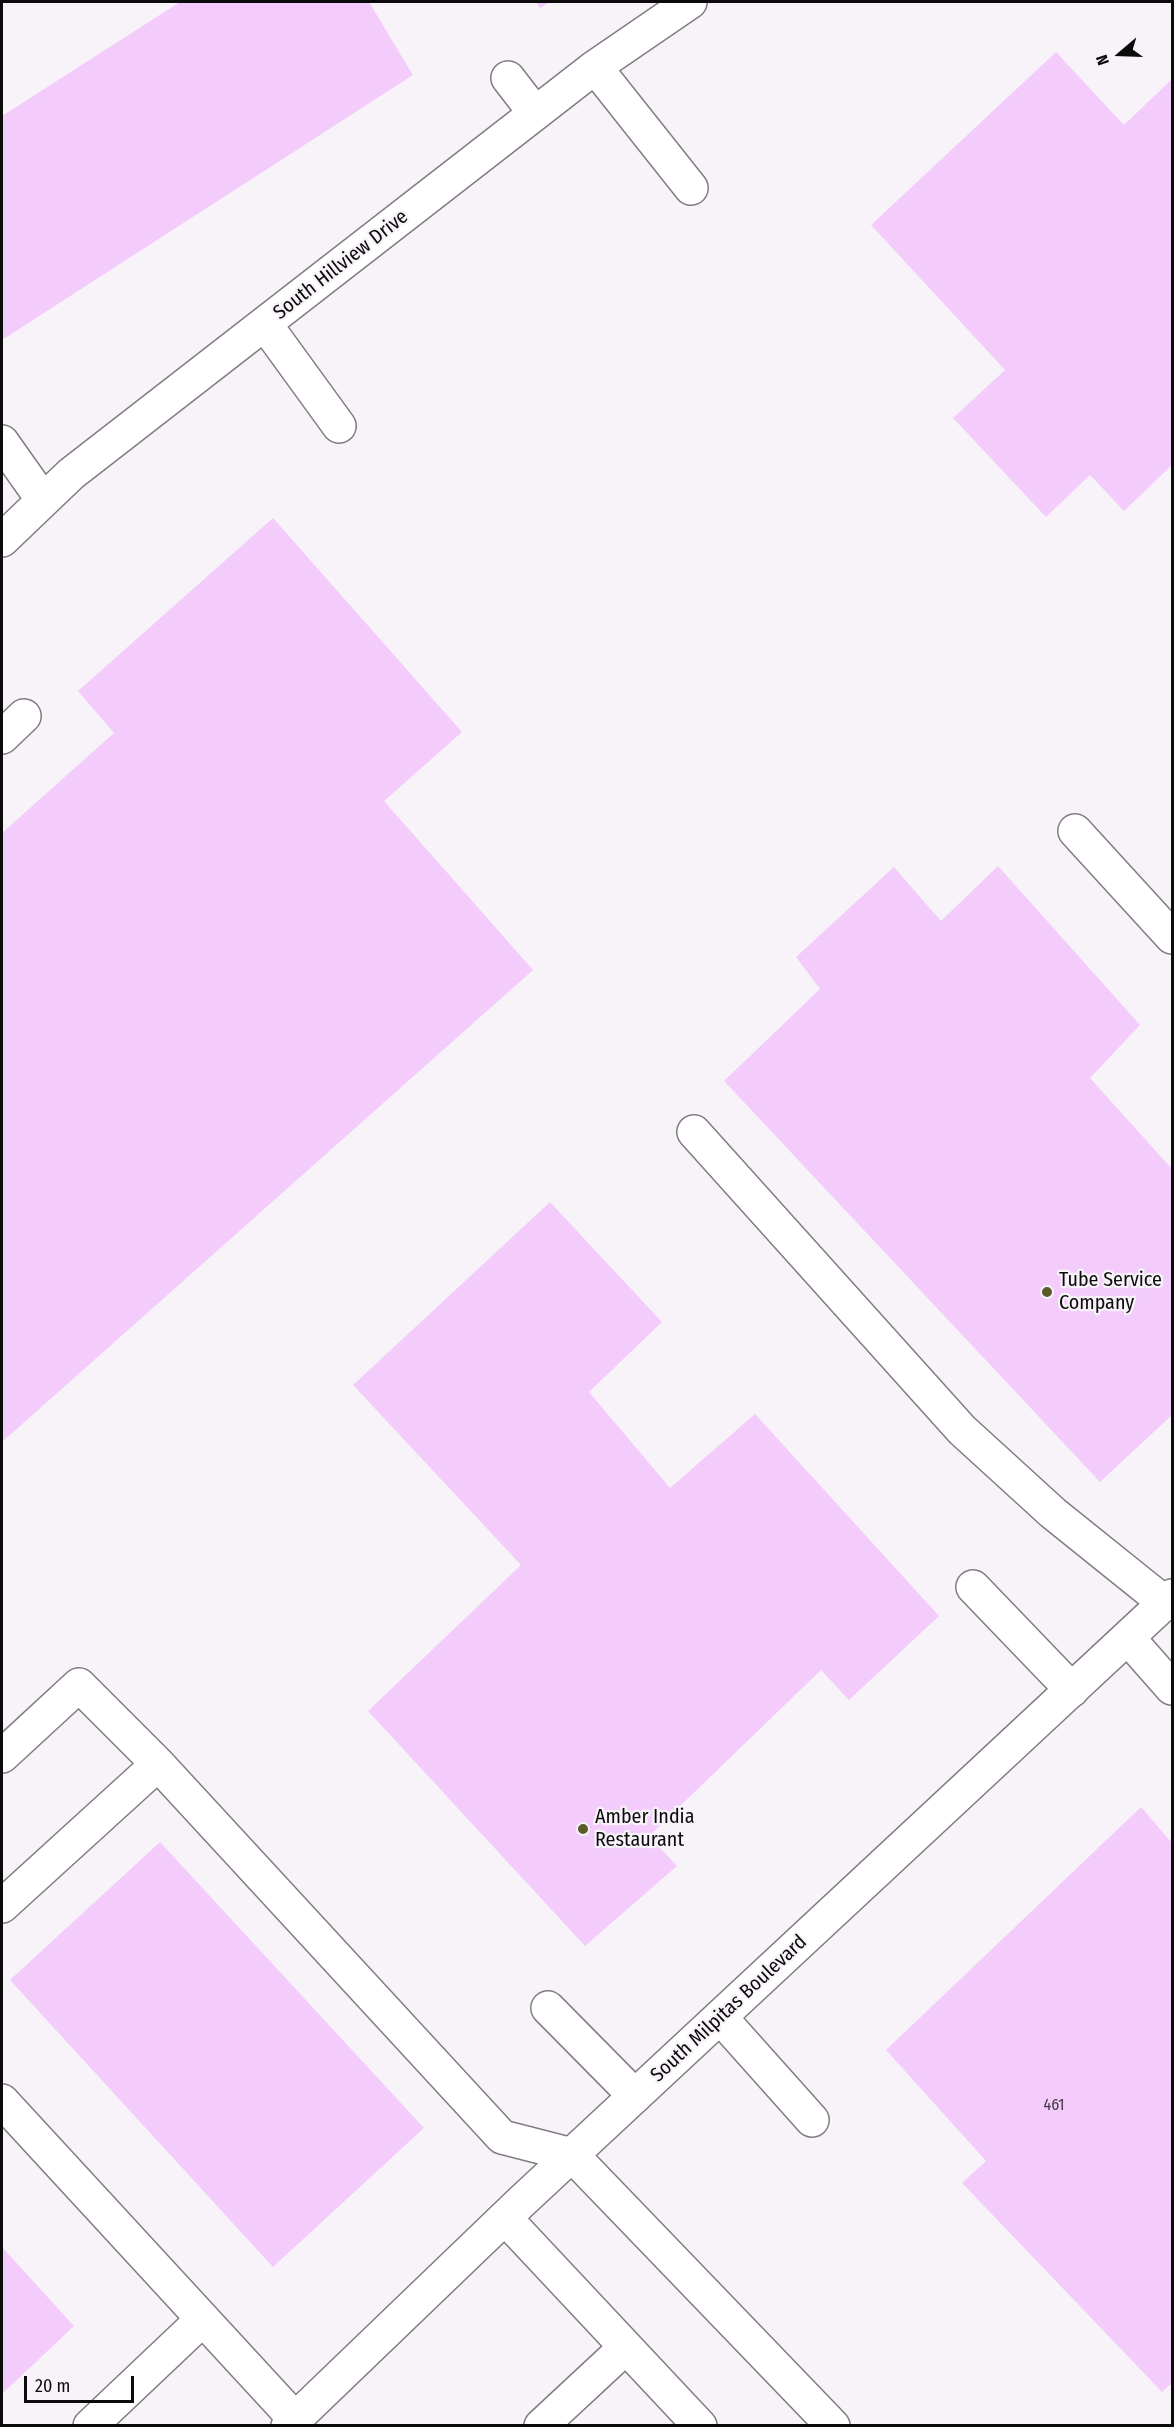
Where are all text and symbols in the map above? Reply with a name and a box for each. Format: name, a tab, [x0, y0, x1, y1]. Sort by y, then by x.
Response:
north arrow	[1090, 24, 1150, 84]
text: N	[1092, 52, 1113, 68]
street label: South Hillview Drive	[269, 205, 413, 325]
place label: Tube Service Company	[1059, 1268, 1162, 1315]
marker: Tube Service Company	[1040, 1285, 1054, 1299]
place label: Amber India Restaurant	[595, 1805, 694, 1852]
marker: Amber India Restaurant	[576, 1822, 590, 1836]
street label: South Milpitas Boulevard	[646, 1930, 812, 2088]
house number: 461	[1043, 2096, 1065, 2116]
scale bar	[27, 2364, 136, 2402]
text: 20 m	[35, 2375, 70, 2397]

